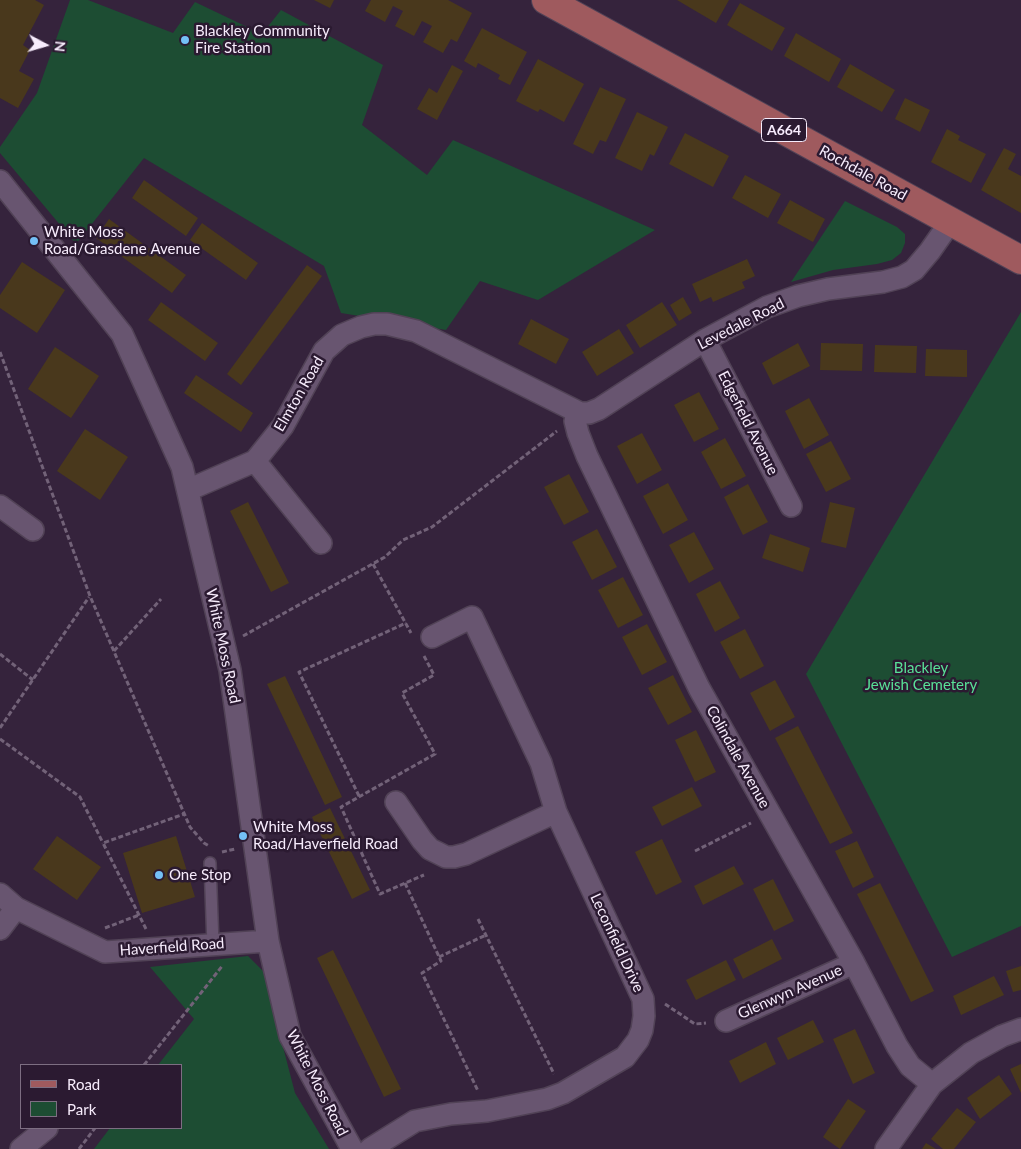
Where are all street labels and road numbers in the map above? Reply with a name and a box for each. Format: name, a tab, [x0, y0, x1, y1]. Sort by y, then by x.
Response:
road number: A664	[762, 118, 806, 142]
street label: Rochdale Road	[816, 142, 910, 204]
street label: Levedale Road	[695, 294, 787, 354]
street label: Elmton Road	[270, 353, 328, 435]
street label: Edgefield Avenue	[714, 368, 782, 478]
street label: White Moss Road	[202, 587, 244, 705]
street label: Colindale Avenue	[702, 702, 774, 812]
street label: Leconfield Drive	[586, 891, 648, 995]
street label: Haverfield Road	[119, 934, 225, 960]
street label: Glenwyn Avenue	[735, 961, 845, 1023]
street label: White Moss Road	[282, 1027, 352, 1139]

